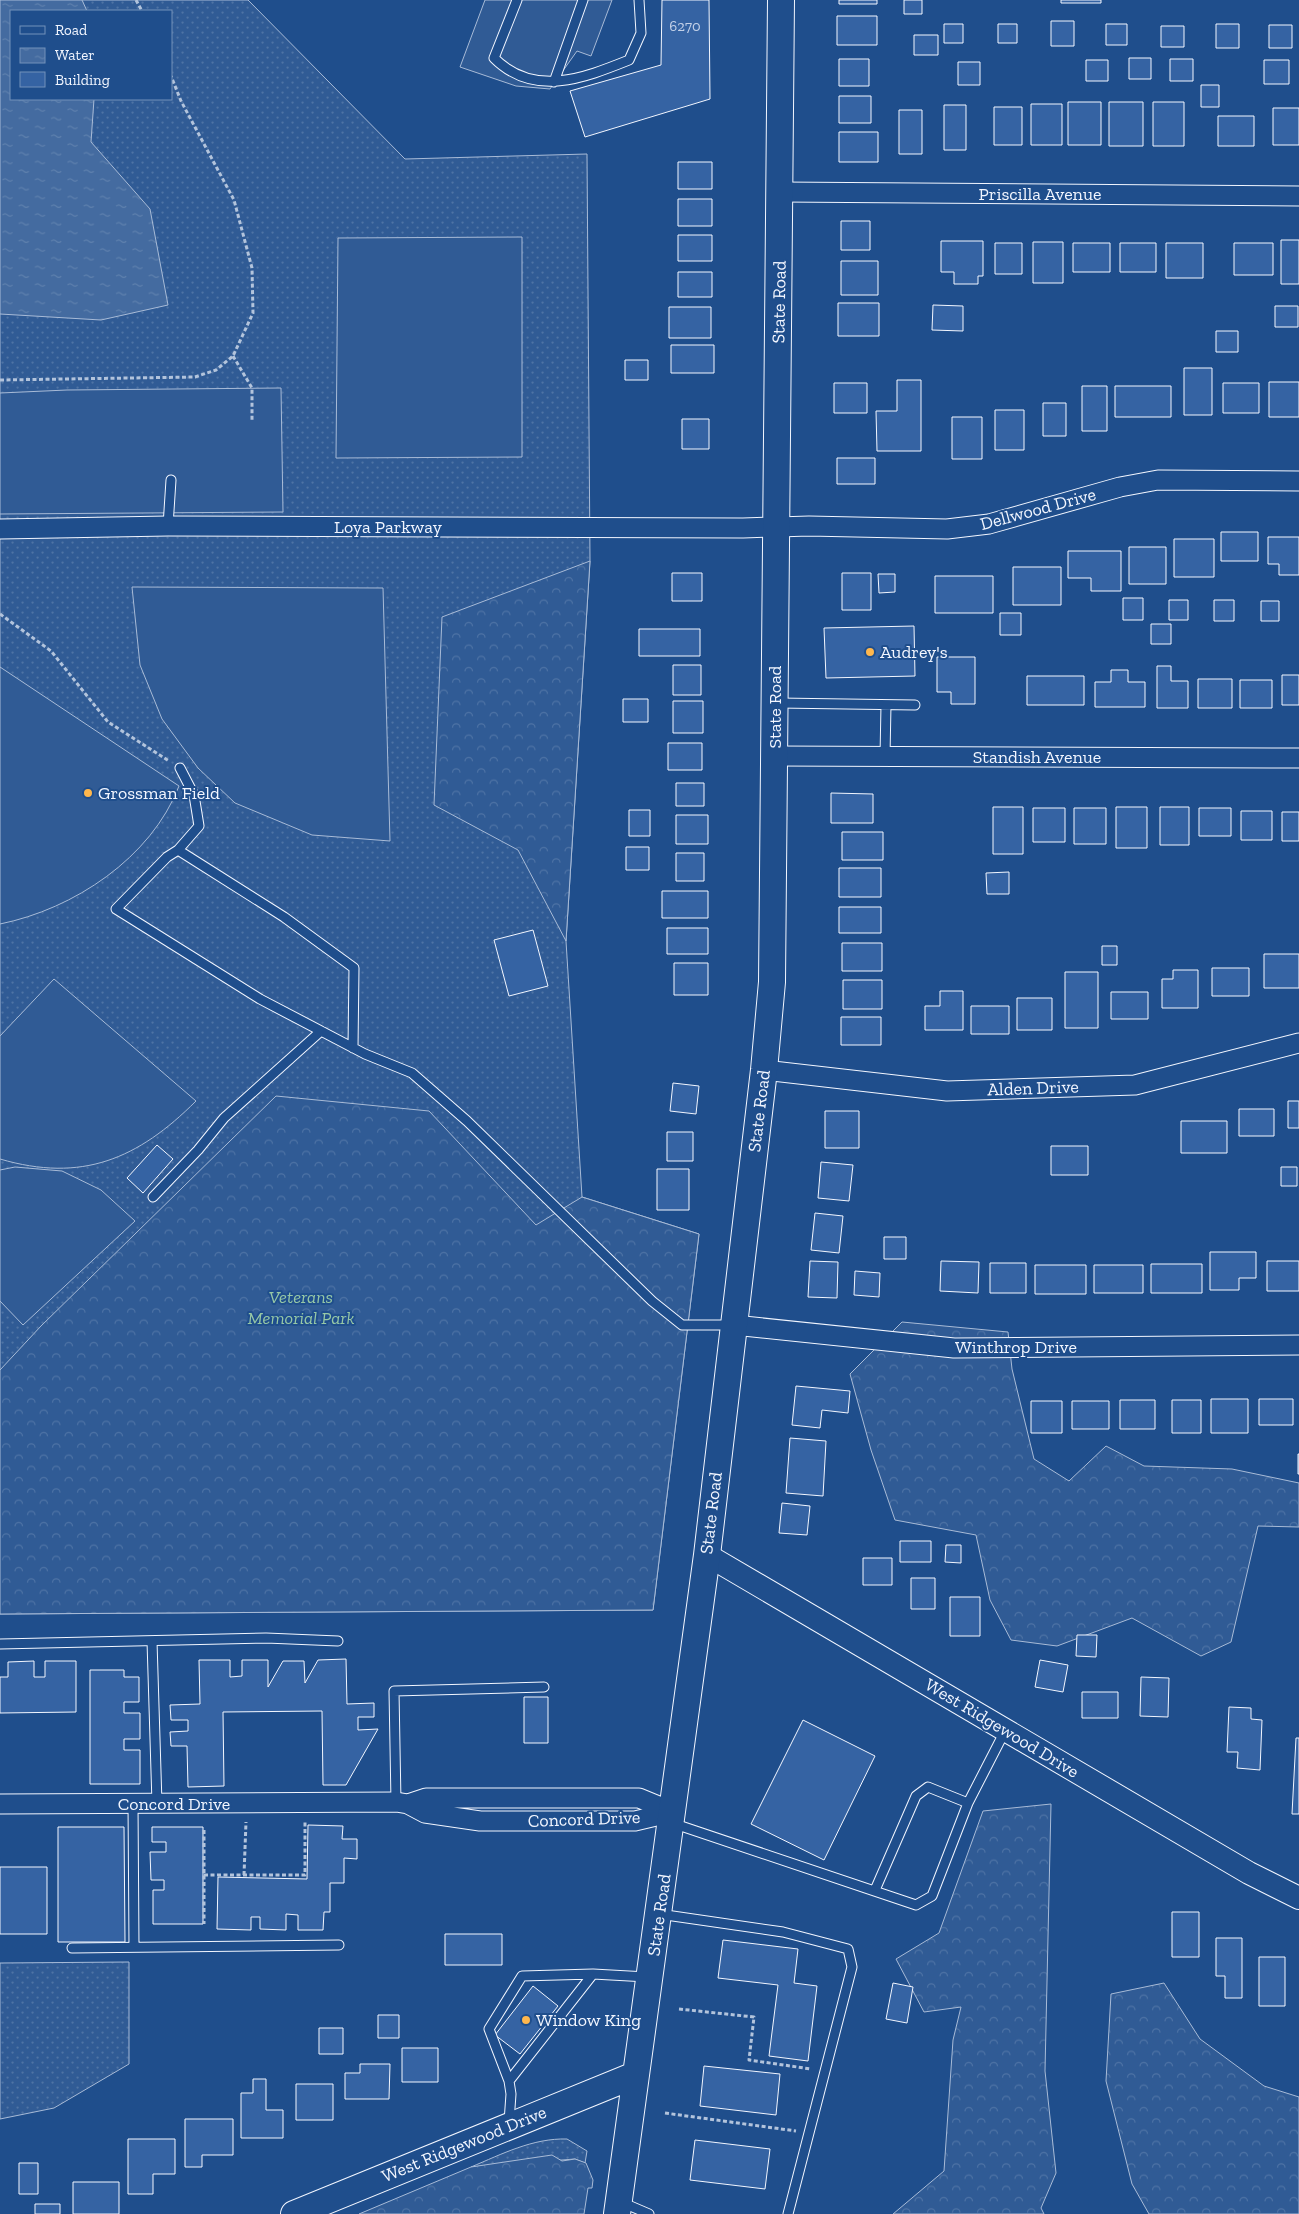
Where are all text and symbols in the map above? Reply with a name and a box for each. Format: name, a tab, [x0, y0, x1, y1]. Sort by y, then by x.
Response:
legend	[10, 10, 172, 100]
house number: 6270	[669, 17, 701, 35]
text: Road	[55, 21, 88, 39]
text: Water	[55, 46, 95, 64]
text: Building	[55, 71, 110, 89]
street label: Priscilla Avenue	[978, 183, 1102, 205]
street label: State Road	[767, 260, 791, 344]
street label: Dellwood Drive	[978, 483, 1098, 535]
street label: Loya Parkway	[334, 516, 443, 538]
place label: Audrey's	[880, 641, 948, 663]
marker: Audrey's	[864, 646, 876, 658]
street label: State Road	[764, 665, 786, 748]
street label: Standish Avenue	[973, 746, 1101, 768]
place label: Grossman Field	[98, 782, 220, 804]
marker: Grossman Field	[82, 787, 94, 799]
street label: State Road	[743, 1068, 775, 1153]
street label: Alden Drive	[987, 1075, 1079, 1101]
park label: Veterans Memorial Park	[248, 1286, 354, 1329]
street label: Winthrop Drive	[955, 1336, 1077, 1358]
street label: State Road	[695, 1470, 727, 1555]
street label: West Ridgewood Drive	[921, 1673, 1083, 1783]
street label: Concord Drive	[118, 1793, 230, 1815]
street label: Concord Drive	[527, 1806, 641, 1832]
street label: State Road	[642, 1872, 676, 1958]
place label: Window King	[536, 2009, 641, 2031]
marker: Window King	[520, 2014, 532, 2026]
street label: West Ridgewood Drive	[378, 2101, 550, 2187]

